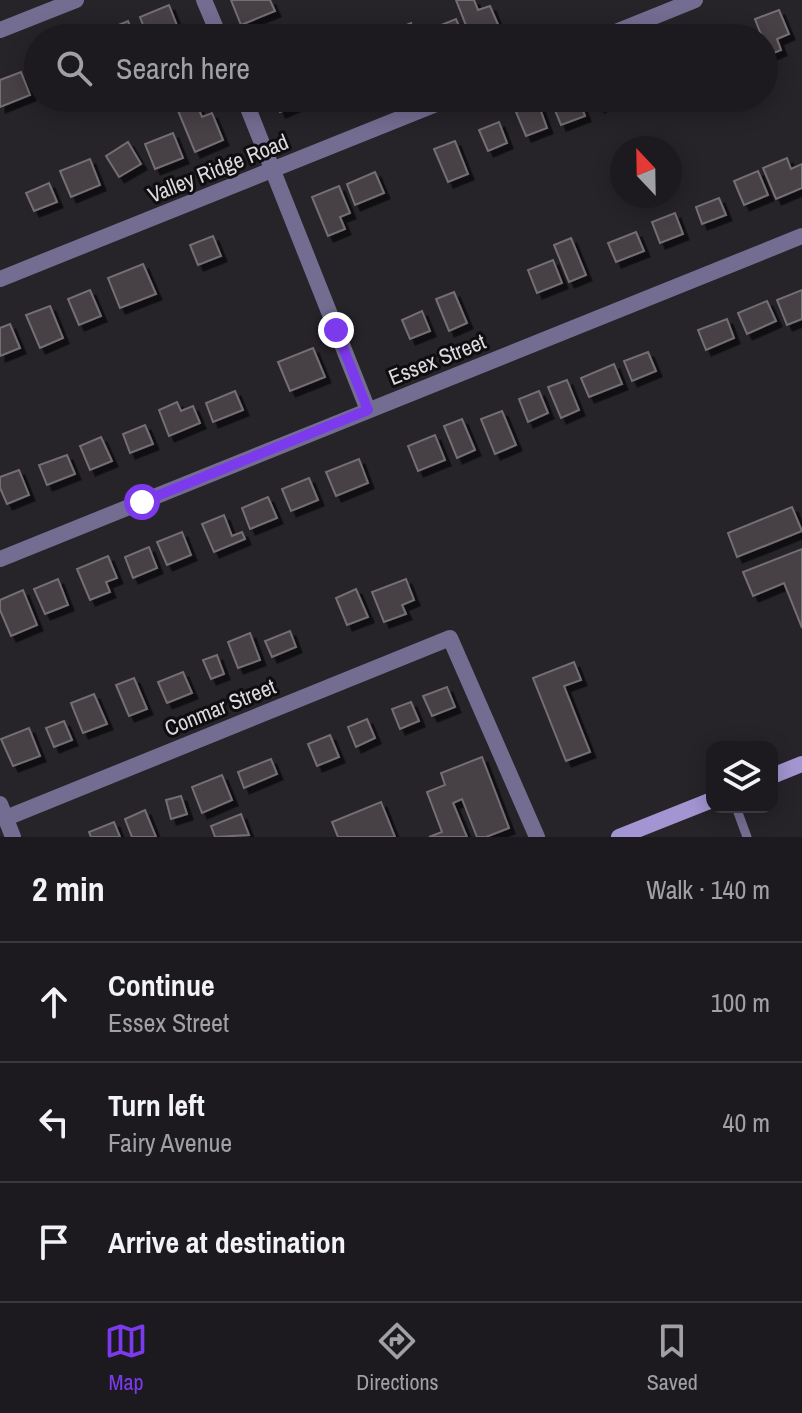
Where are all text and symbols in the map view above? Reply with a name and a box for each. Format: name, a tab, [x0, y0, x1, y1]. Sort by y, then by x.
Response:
search box	[24, 24, 778, 112]
icon: search	[52, 46, 96, 90]
text: Search here	[116, 48, 250, 88]
street label: Valley Ridge Road	[143, 126, 293, 210]
north arrow	[610, 136, 682, 208]
route end	[318, 312, 354, 348]
street label: Essex Street	[384, 326, 490, 392]
route start	[124, 484, 160, 520]
street label: Conmar Street	[160, 671, 280, 743]
map controls	[706, 741, 778, 813]
button: layers	[706, 741, 778, 813]
text: 2 min	[32, 866, 105, 912]
text: Walk · 140 m	[646, 872, 770, 907]
text: Continue	[108, 965, 215, 1005]
icon: ahead	[32, 980, 76, 1024]
text: 100 m	[711, 985, 770, 1020]
text: Essex Street	[108, 1005, 229, 1040]
text: Turn left	[108, 1085, 205, 1125]
icon: left	[32, 1100, 76, 1144]
text: 40 m	[723, 1105, 770, 1140]
text: Fairy Avenue	[108, 1125, 232, 1160]
icon: arrive	[32, 1220, 76, 1264]
text: Arrive at destination	[108, 1222, 346, 1262]
tab: Map	[104, 1319, 148, 1397]
tab: Directions	[356, 1319, 439, 1397]
tab: Saved	[647, 1319, 698, 1397]

